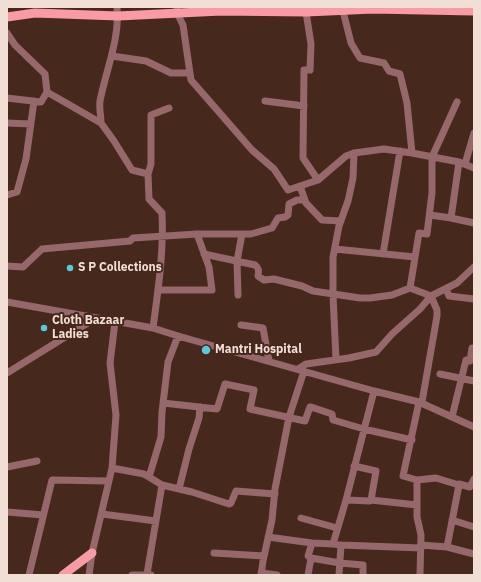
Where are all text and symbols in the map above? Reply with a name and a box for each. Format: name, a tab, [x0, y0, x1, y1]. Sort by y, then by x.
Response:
place label: S P Collections	[78, 261, 162, 275]
marker: S P Collections	[65, 263, 75, 273]
place label: Cloth Bazaar Ladies	[52, 314, 124, 342]
marker: Cloth Bazaar Ladies	[39, 323, 49, 333]
place label: Mantri Hospital	[215, 343, 302, 357]
marker: Mantri Hospital	[200, 344, 212, 356]

